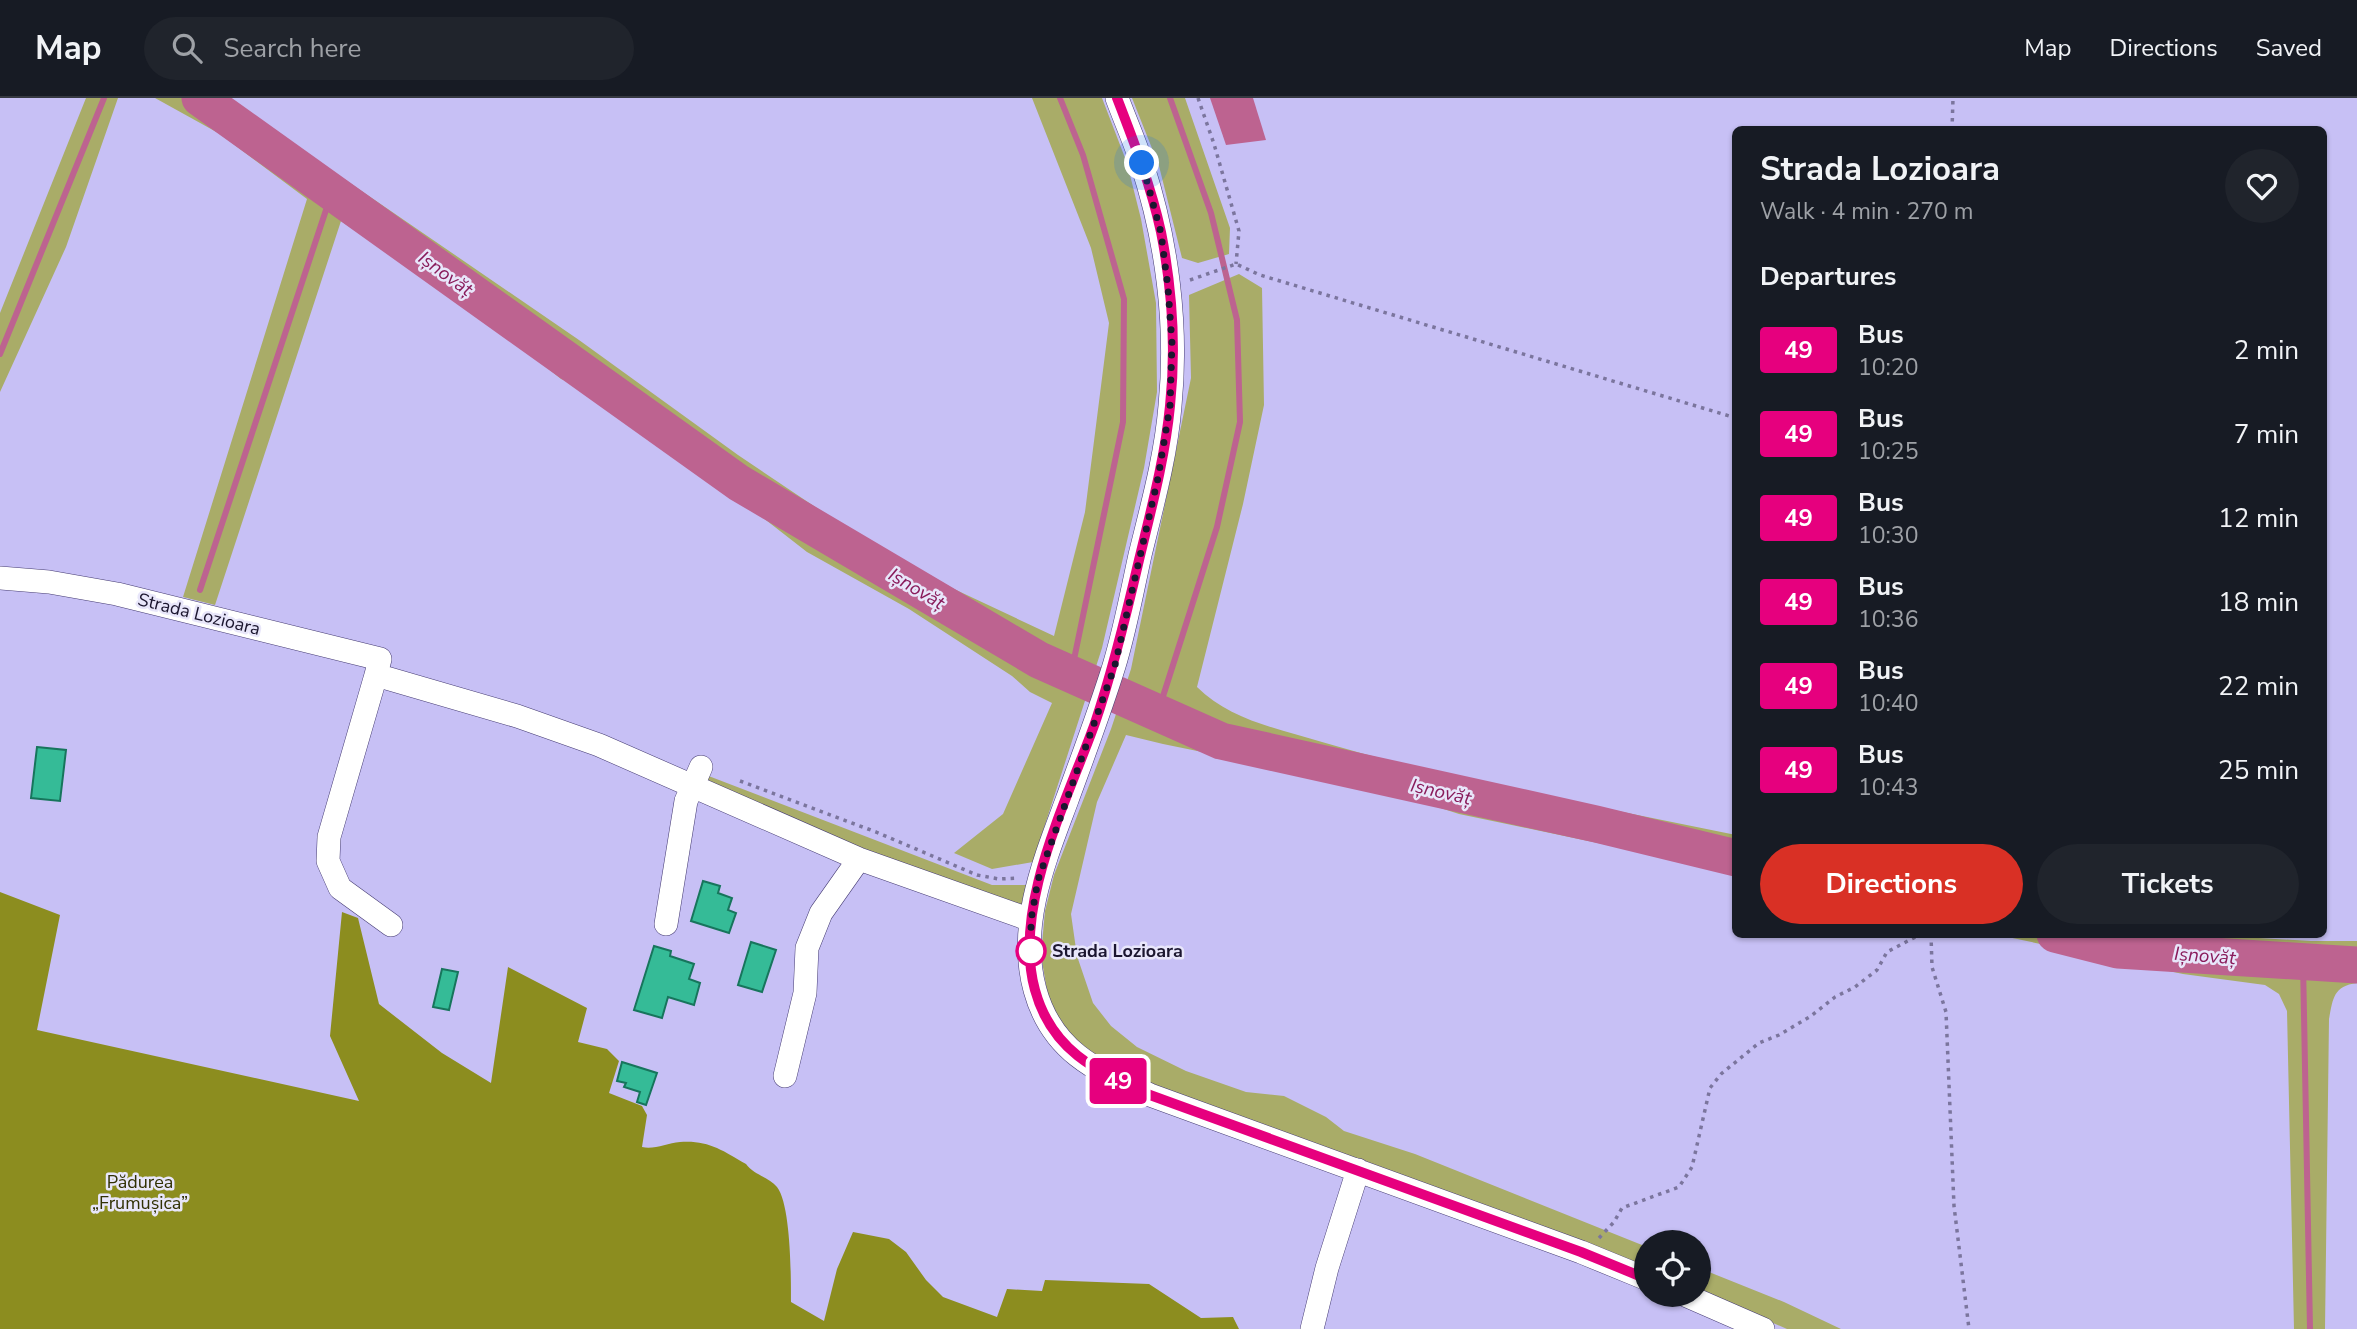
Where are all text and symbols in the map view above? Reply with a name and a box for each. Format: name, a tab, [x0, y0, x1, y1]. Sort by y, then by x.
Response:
search box	[144, 17, 634, 80]
text: Map	[35, 26, 102, 71]
icon: search	[168, 29, 206, 67]
text: Search here	[224, 31, 361, 66]
text: Map	[2024, 32, 2071, 64]
text: Directions	[2109, 32, 2218, 64]
text: Saved	[2256, 32, 2322, 64]
your location	[1124, 145, 1159, 180]
text: Strada Lozioara	[1760, 147, 2000, 192]
button: heart	[2225, 149, 2299, 223]
text: Walk · 4 min · 270 m	[1760, 196, 1973, 227]
water label: Ișnovăț	[413, 245, 479, 303]
text: Departures	[1760, 259, 1896, 294]
text: Bus	[1858, 317, 1904, 352]
text: 2 min	[2234, 333, 2299, 368]
text: 49	[1784, 334, 1813, 366]
text: 10:20	[1858, 352, 1918, 383]
text: Bus	[1858, 401, 1904, 436]
text: 7 min	[2234, 417, 2299, 452]
text: 49	[1784, 418, 1813, 450]
text: 10:25	[1858, 436, 1918, 467]
text: Bus	[1858, 485, 1904, 520]
text: 12 min	[2218, 501, 2299, 536]
text: 49	[1784, 502, 1813, 534]
text: 10:30	[1858, 520, 1918, 551]
water label: Ișnovăț	[883, 562, 951, 617]
text: Bus	[1858, 569, 1904, 604]
text: 18 min	[2218, 585, 2299, 620]
text: 49	[1784, 586, 1813, 618]
street label: Strada Lozioara	[135, 587, 263, 641]
text: 10:36	[1858, 604, 1918, 635]
text: Bus	[1858, 653, 1904, 688]
text: 22 min	[2218, 669, 2299, 704]
text: 49	[1784, 670, 1813, 702]
text: 10:40	[1858, 688, 1918, 719]
text: Bus	[1858, 737, 1904, 772]
text: 25 min	[2218, 753, 2299, 788]
text: 49	[1784, 754, 1813, 786]
water label: Ișnovăț	[1408, 772, 1475, 812]
text: 10:43	[1858, 772, 1918, 803]
button: Directions	[1760, 844, 2023, 924]
button: Tickets	[2037, 844, 2299, 924]
marker: Strada Lozioara	[1016, 936, 1046, 966]
place label: Strada Lozioara	[1052, 939, 1183, 963]
water label: Ișnovăț	[2173, 941, 2238, 971]
line badge: 49	[1086, 1058, 1150, 1104]
text: 49	[1104, 1065, 1132, 1097]
park label: Pădurea „Frumușica”	[92, 1170, 188, 1215]
map controls	[1634, 1230, 1711, 1307]
button: locate	[1634, 1230, 1711, 1307]

